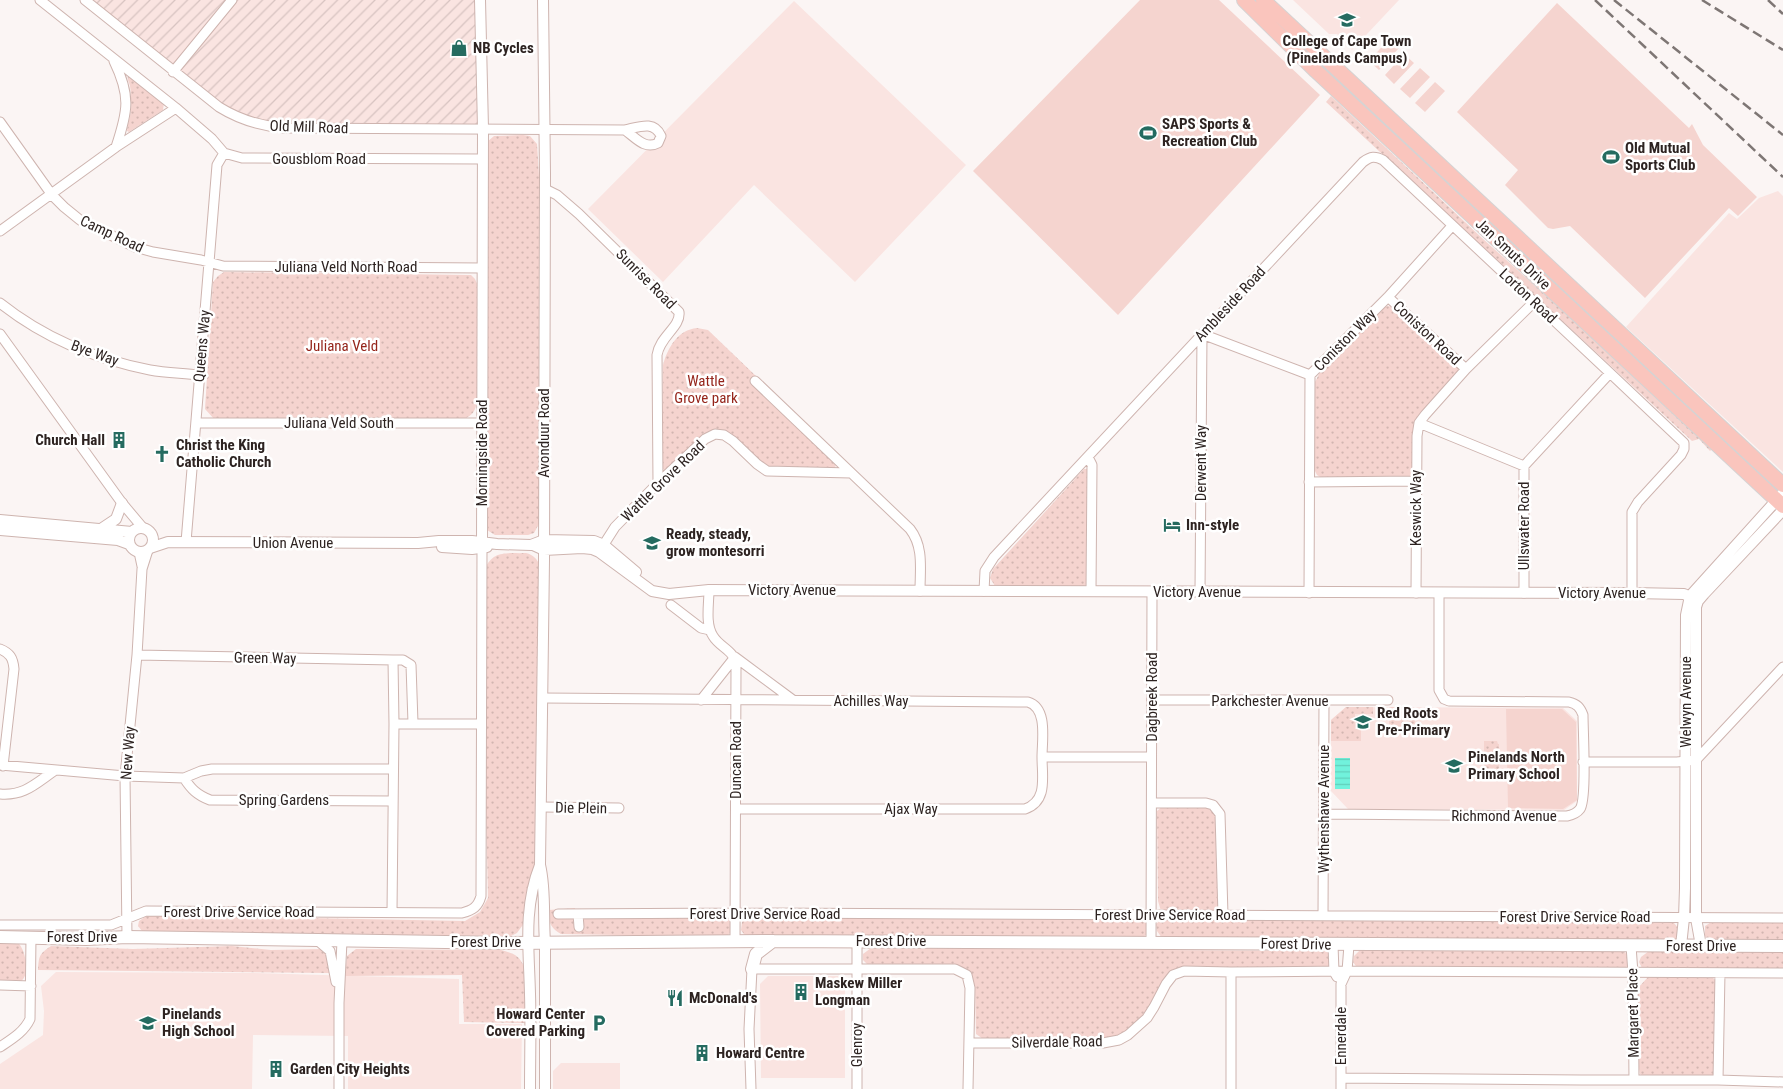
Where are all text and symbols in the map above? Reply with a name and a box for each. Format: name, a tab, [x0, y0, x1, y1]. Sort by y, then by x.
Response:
school or university icon: College of Cape Town (Pinelands Campus)	[1337, 10, 1357, 30]
place label: College of Cape Town (Pinelands Campus)	[1283, 32, 1412, 67]
shop icon: NB Cycles	[449, 38, 469, 58]
place label: NB Cycles	[473, 39, 534, 57]
place label: SAPS Sports & Recreation Club	[1162, 115, 1257, 150]
street label: Old Mill Road	[269, 117, 349, 137]
sports icon: SAPS Sports & Recreation Club	[1138, 123, 1158, 143]
place label: Old Mutual Sports Club	[1625, 139, 1695, 174]
sports icon: Old Mutual Sports Club	[1601, 147, 1621, 167]
street label: Gousblom Road	[272, 150, 366, 168]
street label: Camp Road	[77, 211, 147, 257]
street label: Jan Smuts Drive	[1472, 215, 1554, 293]
street label: Sunrise Road	[612, 245, 680, 313]
street label: Juliana Veld North Road	[275, 258, 417, 276]
street label: Ambleside Road	[1191, 263, 1269, 345]
street label: Lorton Road	[1495, 265, 1561, 327]
street label: Coniston Road	[1389, 297, 1465, 369]
street label: Coniston Way	[1310, 305, 1380, 375]
street label: Queens Way	[190, 309, 214, 383]
street label: Bye Way	[69, 336, 121, 370]
park label: Juliana Veld	[306, 337, 378, 355]
park label: Wattle Grove park	[674, 372, 738, 407]
street label: Avonduur Road	[535, 388, 553, 478]
street label: Morningside Road	[473, 399, 491, 507]
street label: Juliana Veld South	[284, 414, 394, 432]
street label: Derwent Way	[1192, 425, 1210, 501]
building icon: Church Hall	[109, 430, 129, 450]
place label: Church Hall	[35, 431, 105, 449]
place label: Christ the King Catholic Church	[176, 436, 271, 471]
street label: Wattle Grove Road	[618, 437, 708, 525]
church icon: Christ the King Catholic Church	[152, 444, 172, 464]
street label: Keswick Way	[1407, 470, 1425, 546]
street label: Ullswater Road	[1515, 482, 1533, 570]
hotel icon: Inn-style	[1162, 515, 1182, 535]
place label: Inn-style	[1186, 516, 1239, 534]
place label: Ready, steady, grow montesorri	[666, 525, 764, 560]
school or university icon: Ready, steady, grow montesorri	[642, 533, 662, 553]
street label: Union Avenue	[253, 534, 333, 552]
street label: Victory Avenue	[748, 581, 836, 599]
street label: Victory Avenue	[1153, 583, 1241, 601]
street label: Victory Avenue	[1558, 584, 1646, 602]
street label: Green Way	[234, 648, 296, 668]
street label: Dagbreek Road	[1143, 652, 1161, 742]
street label: Welwyn Avenue	[1677, 656, 1695, 748]
street label: Achilles Way	[834, 692, 908, 710]
street label: Parkchester Avenue	[1211, 692, 1329, 710]
place label: Red Roots Pre-Primary	[1377, 704, 1451, 739]
school or university icon: Red Roots Pre-Primary	[1353, 712, 1373, 732]
street label: Duncan Road	[727, 721, 745, 799]
street label: New Way	[117, 725, 139, 781]
street label: Wythenshawe Avenue	[1315, 745, 1333, 873]
place label: Pinelands North Primary School	[1468, 748, 1565, 783]
school or university icon: Pinelands North Primary School	[1444, 756, 1464, 776]
street label: Spring Gardens	[239, 791, 329, 809]
street label: Die Plein	[555, 799, 607, 817]
street label: Ajax Way	[884, 800, 938, 818]
street label: Richmond Avenue	[1451, 807, 1557, 825]
street label: Forest Drive Service Road	[163, 903, 315, 921]
street label: Forest Drive Service Road	[689, 905, 841, 923]
street label: Forest Drive Service Road	[1094, 906, 1246, 924]
street label: Forest Drive Service Road	[1499, 908, 1651, 926]
street label: Forest Drive	[47, 928, 117, 946]
street label: Forest Drive	[856, 932, 926, 950]
street label: Forest Drive	[451, 933, 521, 951]
street label: Forest Drive	[1260, 934, 1332, 954]
street label: Forest Drive	[1666, 937, 1736, 955]
street label: Margaret Place	[1623, 968, 1643, 1058]
place label: Maskew Miller Longman	[815, 974, 902, 1009]
building icon: Maskew Miller Longman	[791, 982, 811, 1002]
restaurant icon: McDonald's	[665, 988, 685, 1008]
place label: McDonald's	[689, 989, 758, 1007]
place label: Pinelands High School	[162, 1005, 234, 1040]
place label: Howard Center Covered Parking	[486, 1005, 585, 1040]
street label: Ennerdale	[1332, 1007, 1350, 1065]
school or university icon: Pinelands High School	[138, 1013, 158, 1033]
parking icon: Howard Center Covered Parking	[589, 1013, 609, 1033]
street label: Glenroy	[848, 1023, 866, 1067]
street label: Silverdale Road	[1011, 1032, 1103, 1052]
building icon: Howard Centre	[692, 1043, 712, 1063]
place label: Howard Centre	[716, 1044, 805, 1062]
building icon: Garden City Heights	[266, 1059, 286, 1079]
place label: Garden City Heights	[290, 1060, 410, 1078]

